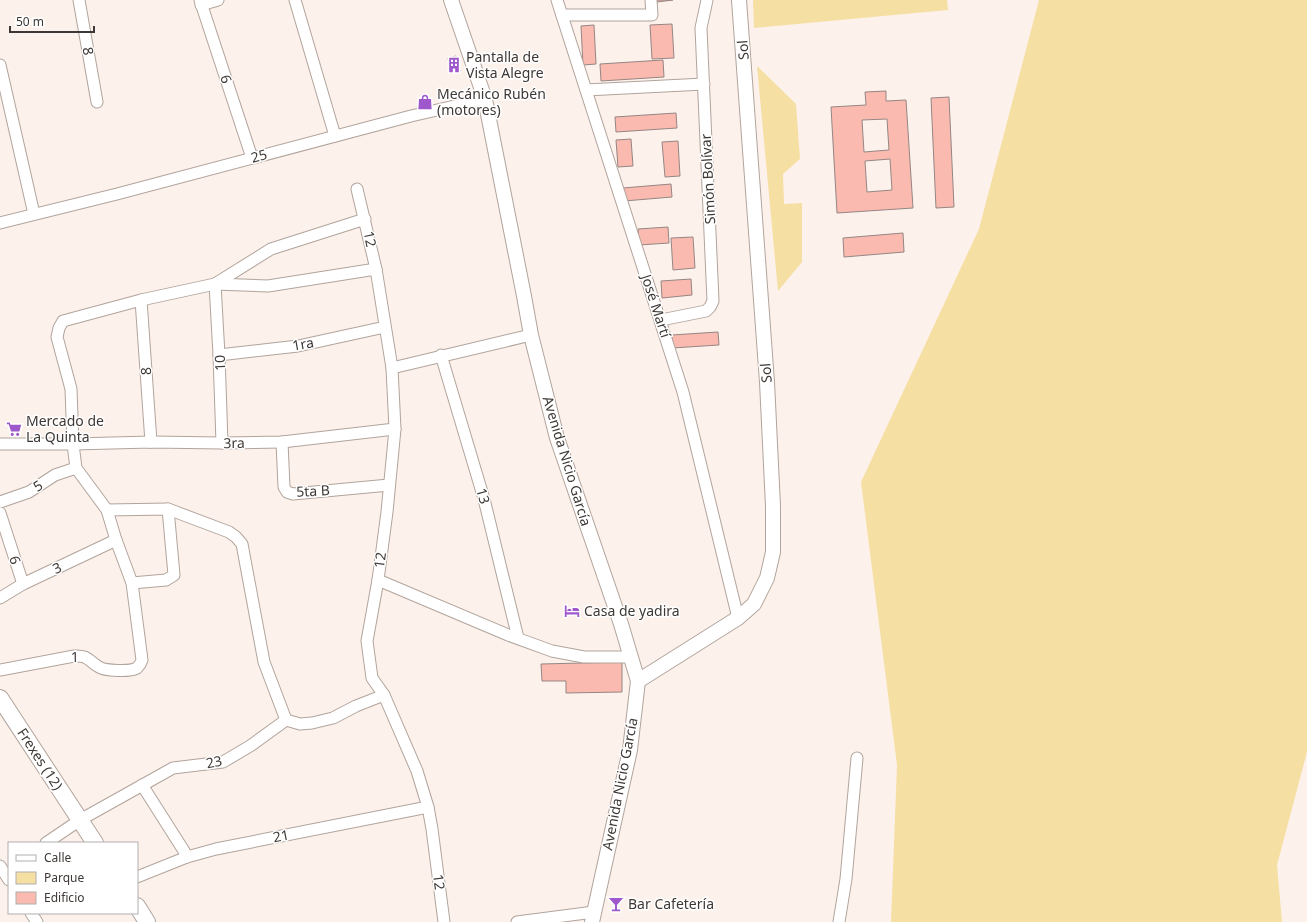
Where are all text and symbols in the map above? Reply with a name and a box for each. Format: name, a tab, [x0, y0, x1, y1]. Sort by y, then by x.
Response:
scale bar	[10, 8, 94, 34]
text: 50 m	[16, 13, 44, 30]
street label: Sol	[732, 40, 753, 61]
street label: 8	[78, 45, 99, 57]
place label: Pantalla de Vista Alegre	[466, 47, 544, 82]
building icon: Pantalla de Vista Alegre	[445, 56, 463, 74]
street label: 6	[216, 72, 237, 86]
place label: Mecánico Rubén (motores)	[437, 84, 546, 119]
shop icon: Mecánico Rubén (motores)	[416, 93, 434, 111]
street label: Simón Bolívar	[696, 133, 719, 225]
street label: 25	[249, 144, 269, 167]
street label: 12	[360, 229, 381, 249]
street label: José Martí	[637, 270, 676, 340]
street label: 1ra	[291, 332, 315, 355]
street label: 10	[210, 355, 229, 371]
street label: Sol	[755, 363, 776, 384]
street label: 8	[136, 366, 155, 376]
street label: Avenida Nicio García	[539, 394, 596, 528]
place label: Mercado de La Quinta	[26, 411, 104, 446]
supermarket icon: Mercado de La Quinta	[5, 420, 23, 438]
street label: 3ra	[223, 433, 245, 452]
street label: 5	[29, 475, 46, 496]
street label: 5ta B	[296, 480, 330, 501]
street label: 13	[472, 486, 495, 506]
street label: 12	[369, 551, 390, 569]
street label: 6	[5, 553, 26, 567]
street label: 3	[49, 557, 64, 578]
place label: Casa de yadira	[584, 601, 680, 620]
hotel icon: Casa de yadira	[563, 602, 581, 620]
street label: 1	[71, 647, 79, 666]
street label: Avenida Nicio García	[597, 716, 642, 852]
street label: Frexes (12)	[13, 724, 67, 793]
street label: 23	[204, 751, 224, 772]
street label: 21	[271, 825, 291, 846]
legend	[8, 842, 138, 914]
text: Calle	[44, 849, 72, 866]
text: Parque	[44, 869, 85, 886]
street label: 12	[429, 873, 450, 891]
text: Edificio	[44, 889, 85, 906]
place label: Bar Cafetería	[628, 894, 714, 913]
bar icon: Bar Cafetería	[607, 895, 625, 913]

